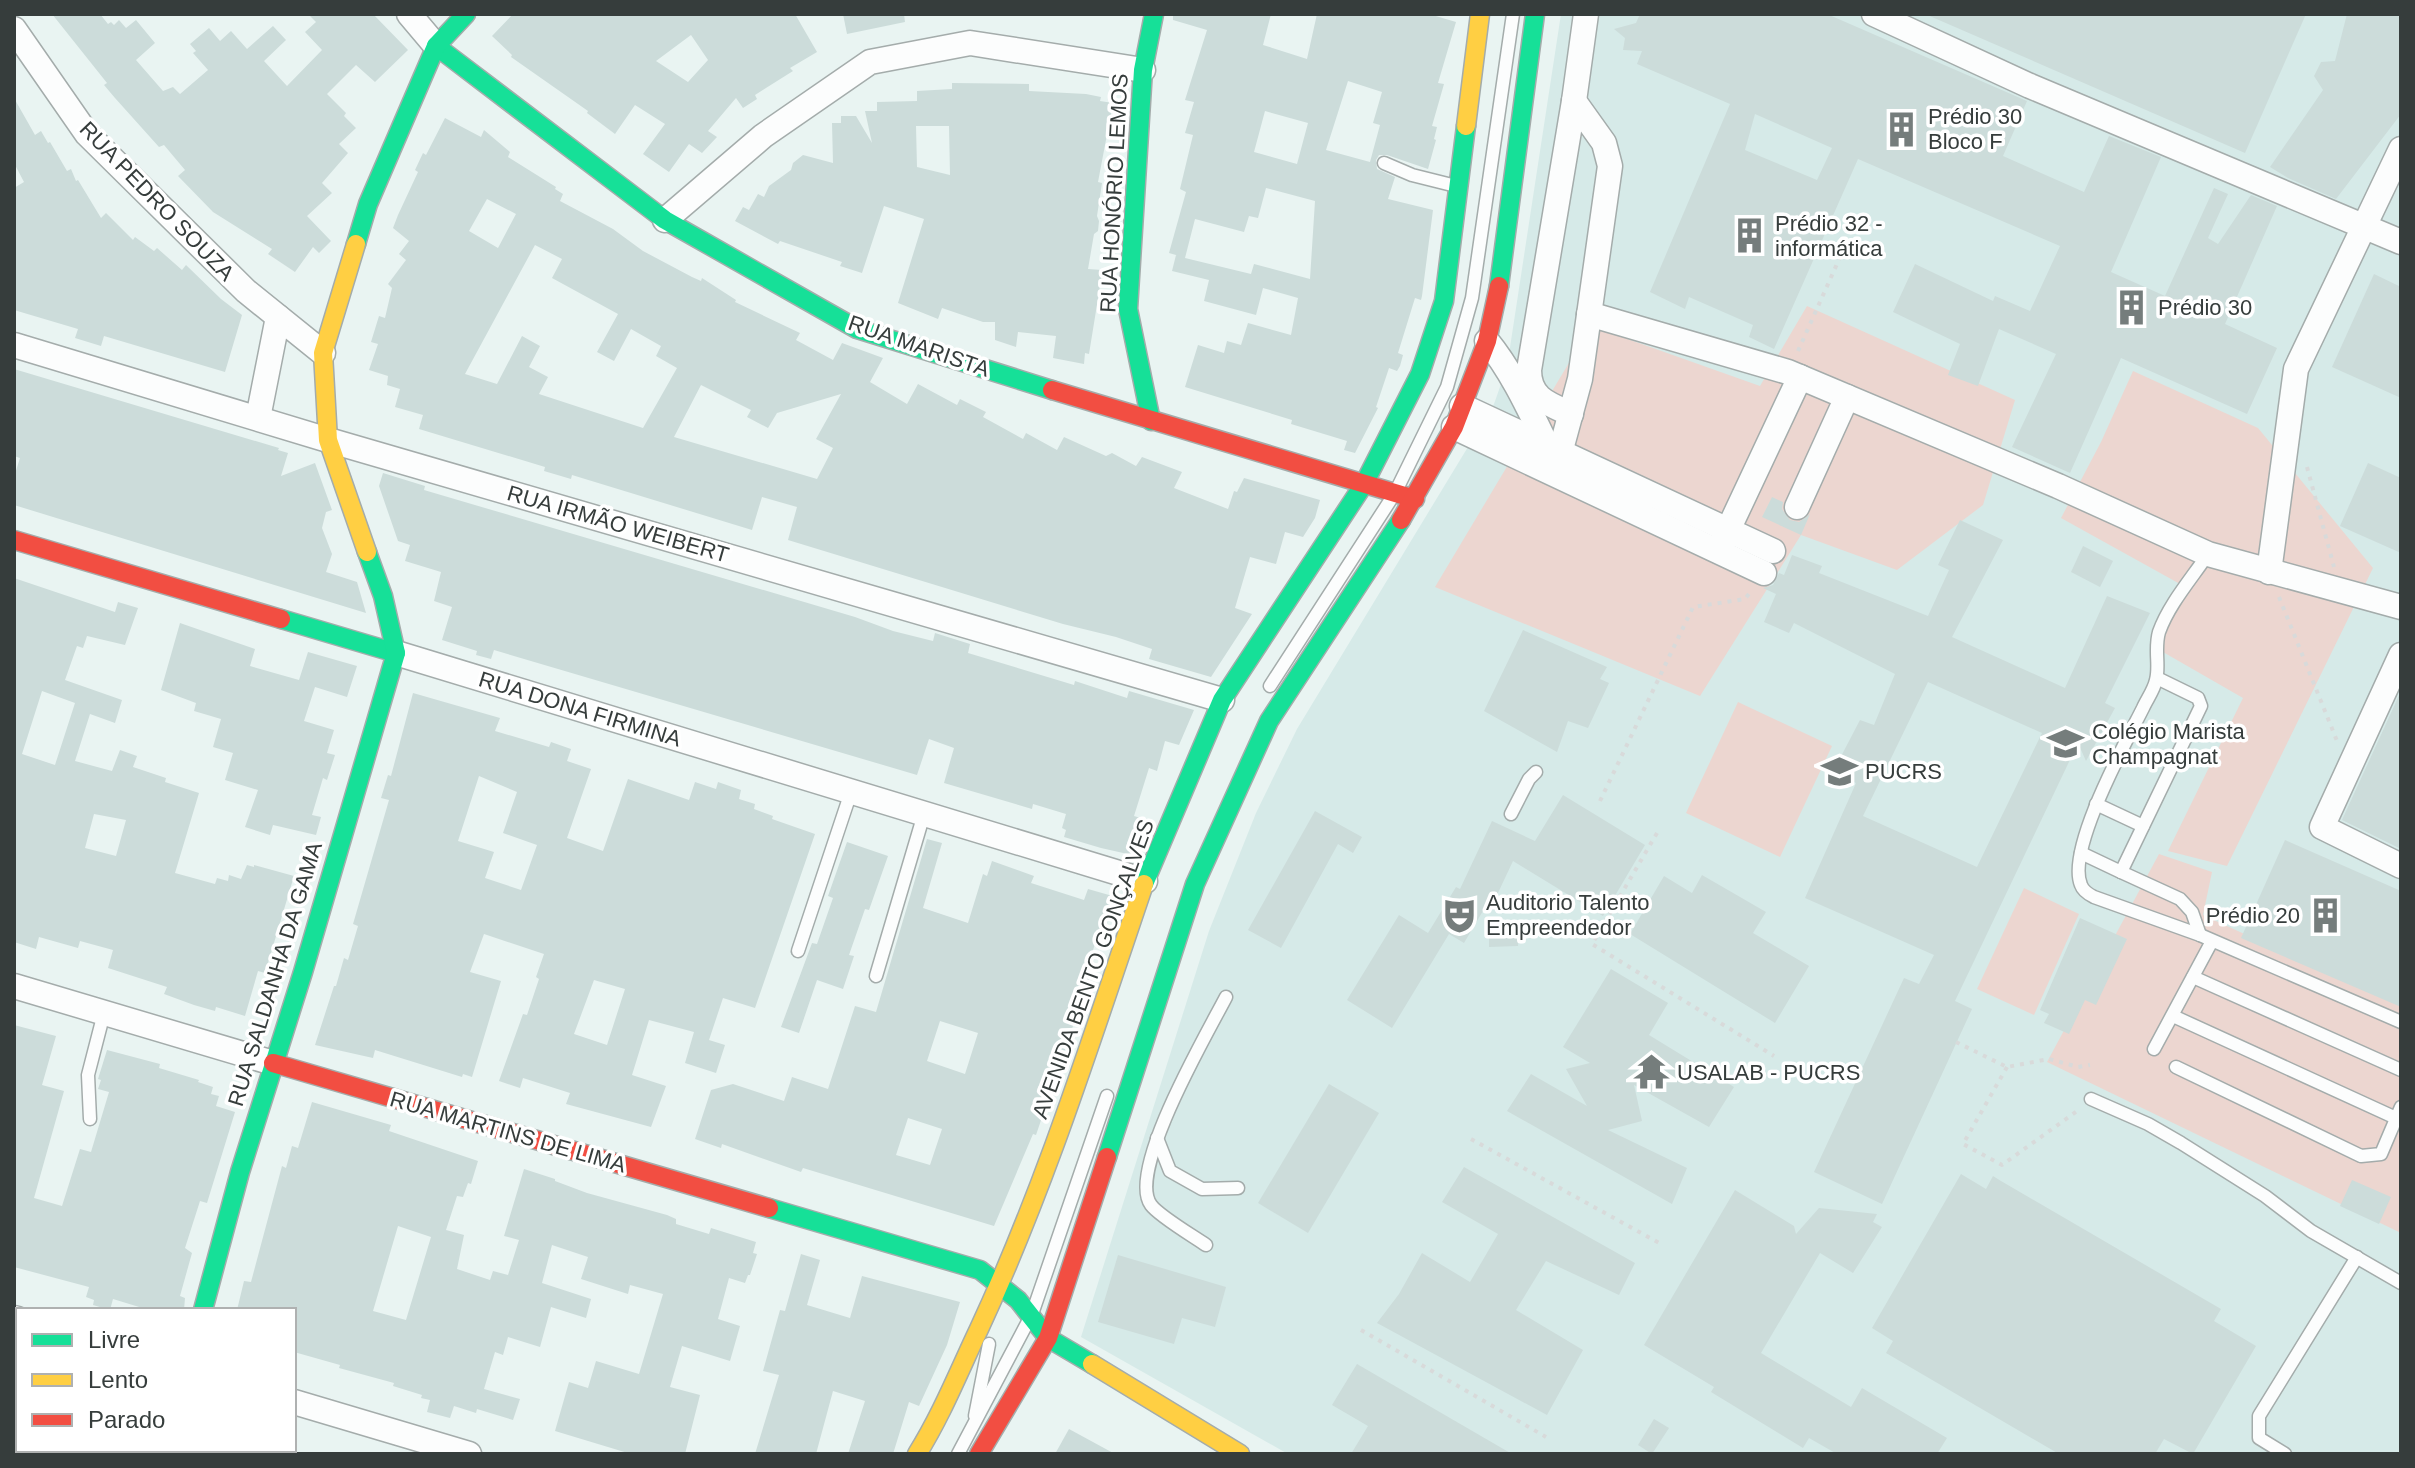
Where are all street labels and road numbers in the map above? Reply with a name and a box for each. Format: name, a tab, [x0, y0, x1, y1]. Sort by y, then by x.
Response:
street label: RUA HONÓRIO LEMOS	[1095, 73, 1133, 313]
street label: RUA PEDRO SOUZA	[75, 116, 240, 286]
street label: RUA MARISTA	[845, 310, 993, 382]
street label: RUA IRMÃO WEIBERT	[504, 480, 732, 568]
street label: RUA DONA FIRMINA	[476, 666, 684, 752]
street label: AVENIDA BENTO GONÇALVES	[1027, 816, 1159, 1122]
street label: RUA SALDANHA DA GAMA	[223, 839, 327, 1109]
street label: RUA MARTINS DE LIMA	[387, 1086, 629, 1178]

